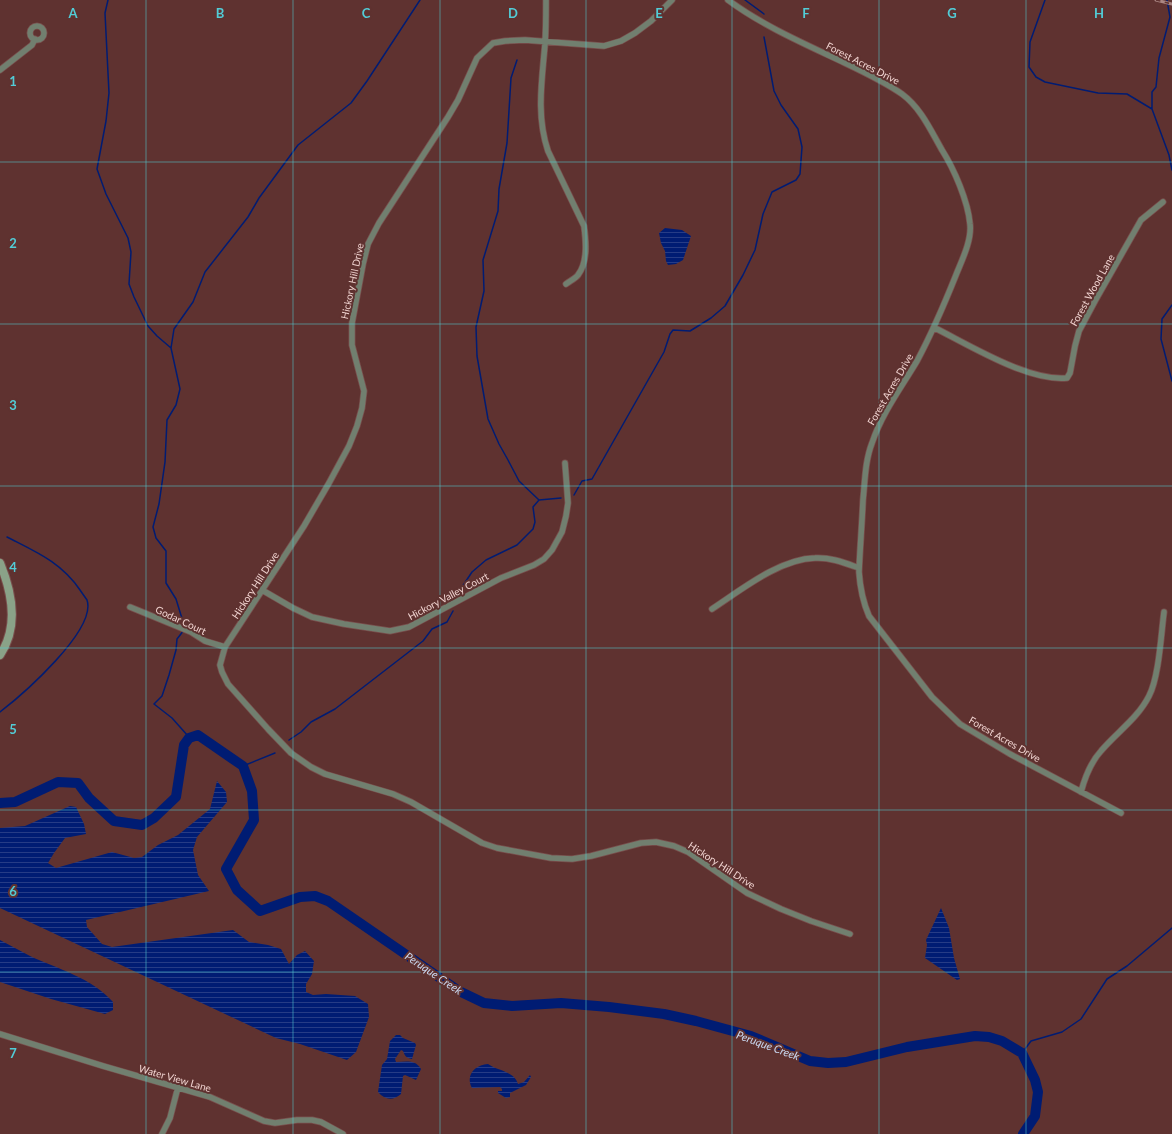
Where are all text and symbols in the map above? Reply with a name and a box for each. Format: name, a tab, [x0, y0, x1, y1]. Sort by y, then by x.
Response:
text: A	[67, 5, 78, 21]
text: B	[216, 5, 225, 21]
text: C	[362, 5, 371, 21]
text: D	[508, 5, 518, 21]
text: E	[655, 5, 663, 21]
text: F	[802, 5, 810, 21]
text: G	[947, 5, 957, 21]
text: H	[1094, 5, 1104, 21]
street label: Forest Acres Drive	[824, 39, 902, 87]
text: 1	[9, 73, 17, 89]
text: 2	[9, 235, 17, 251]
street label: Hickory Hill Drive	[338, 242, 366, 320]
street label: Forest Wood Lane	[1067, 252, 1117, 328]
street label: Forest Acres Drive	[865, 351, 915, 427]
text: 3	[9, 397, 17, 413]
street label: Hickory Hill Drive	[229, 549, 281, 621]
text: 4	[9, 559, 17, 575]
street label: Hickory Valley Court	[406, 570, 491, 622]
street label: Godar Court	[154, 603, 209, 637]
street label: Forest Acres Drive	[967, 714, 1043, 764]
text: 5	[9, 721, 17, 737]
street label: Hickory Hill Drive	[686, 839, 758, 891]
text: 6	[9, 883, 17, 899]
water label: Peruque Creek	[403, 949, 466, 997]
water label: Peruque Creek	[735, 1028, 802, 1063]
text: 7	[9, 1045, 17, 1061]
street label: Water View Lane	[137, 1062, 213, 1094]

